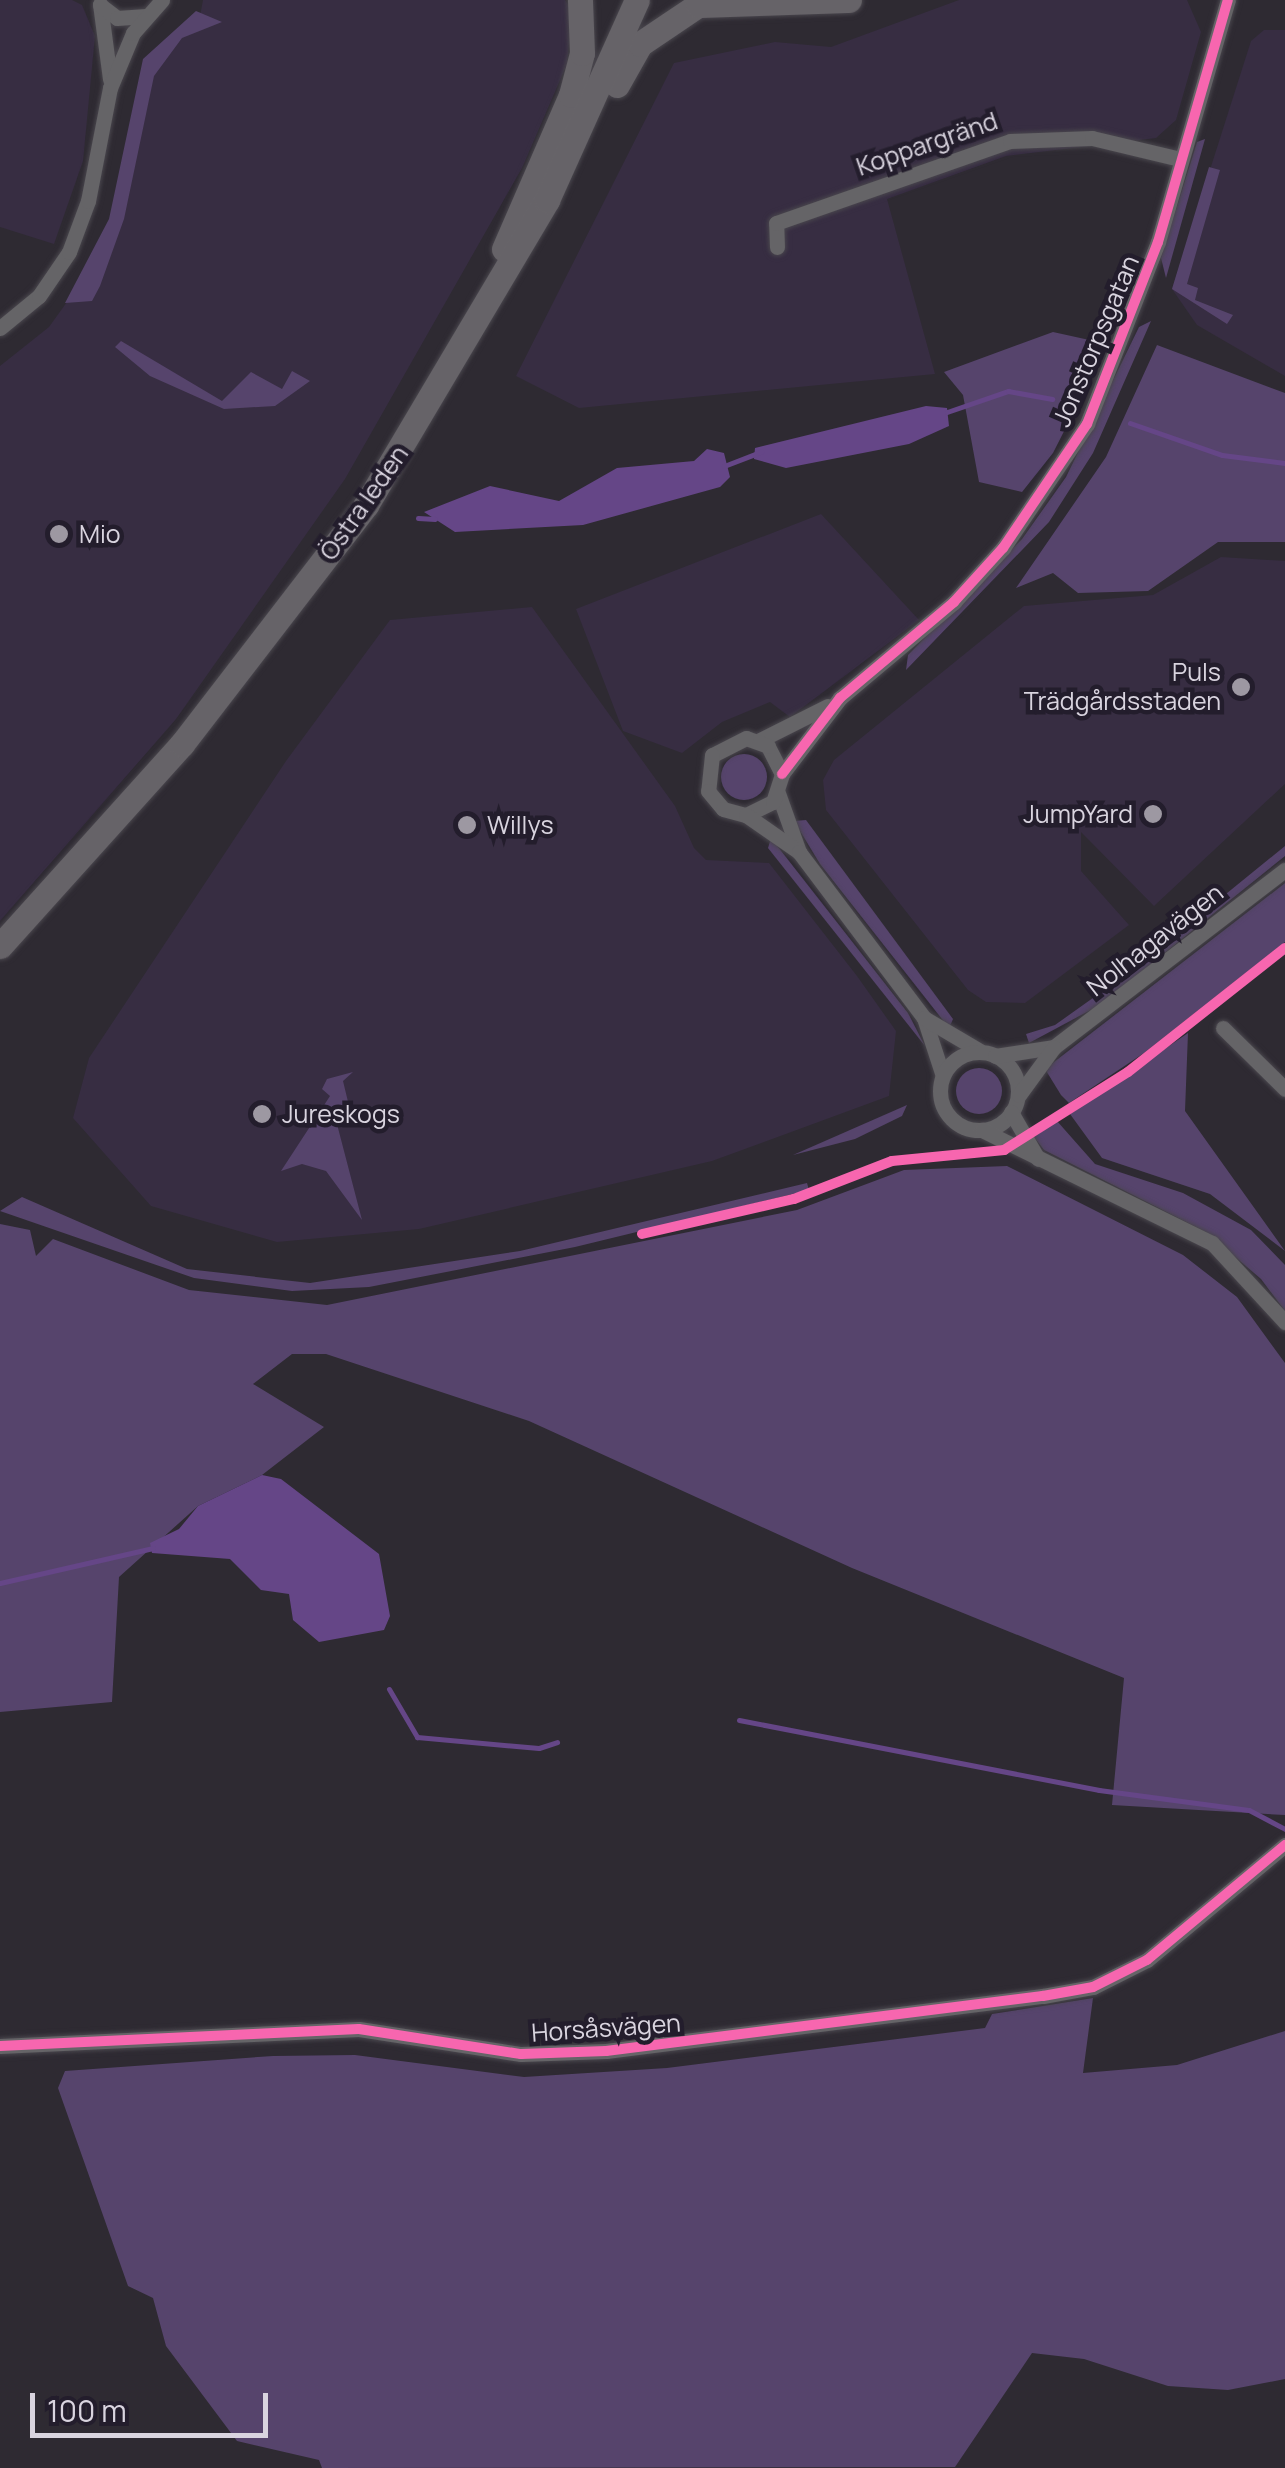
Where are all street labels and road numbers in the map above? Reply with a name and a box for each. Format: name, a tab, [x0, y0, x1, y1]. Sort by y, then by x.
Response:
street label: Koppargränd	[852, 106, 1002, 182]
street label: Jonstorpsgatan	[1046, 251, 1146, 431]
street label: Östra leden	[314, 440, 414, 566]
street label: Nolhagavägen	[1081, 878, 1229, 1002]
street label: Horsåsvägen	[530, 2008, 682, 2048]

